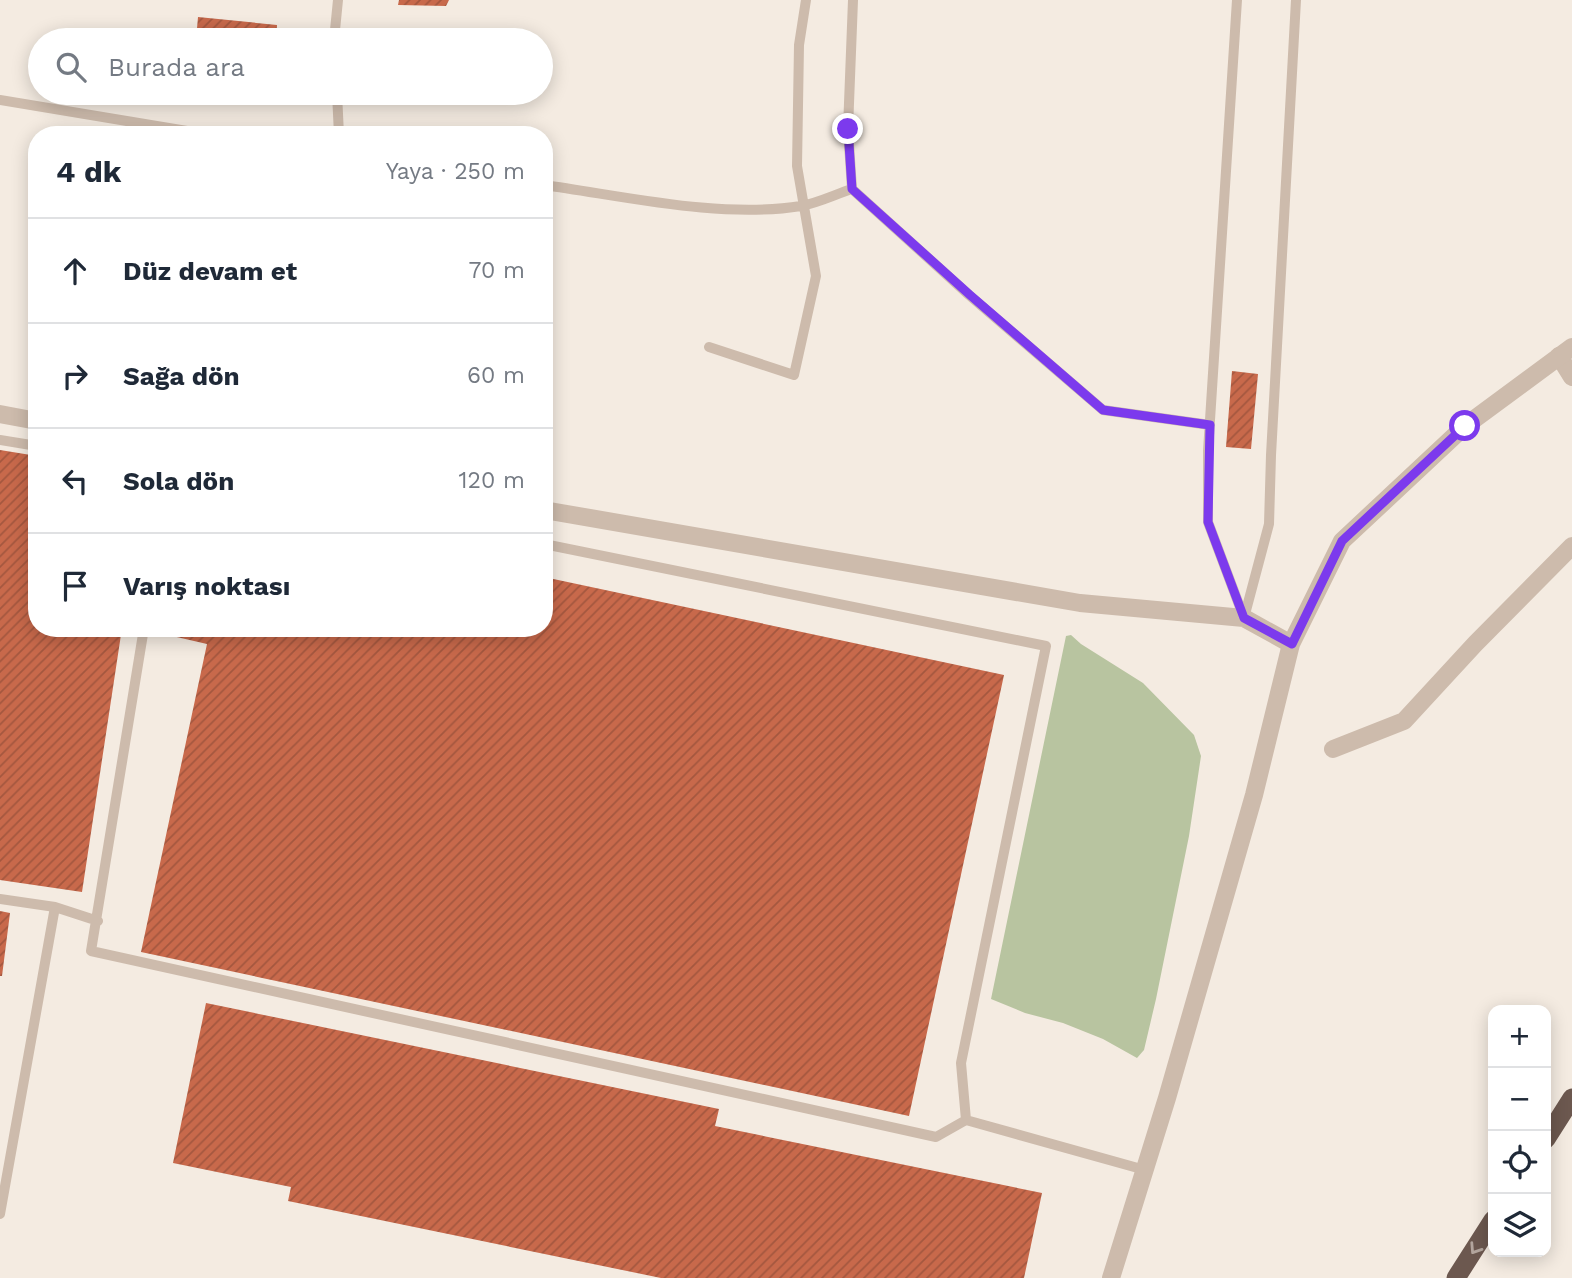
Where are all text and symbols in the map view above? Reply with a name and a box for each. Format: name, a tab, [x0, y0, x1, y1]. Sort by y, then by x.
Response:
search box	[28, 28, 553, 105]
icon: search	[52, 48, 90, 86]
text: Burada ara	[108, 52, 245, 82]
route end	[832, 113, 863, 144]
text: 4 dk	[56, 154, 121, 189]
text: Yaya · 250 m	[386, 158, 525, 185]
icon: ahead	[56, 252, 94, 290]
text: Düz devam et	[123, 256, 297, 286]
text: 70 m	[468, 257, 525, 284]
icon: right	[56, 357, 94, 395]
text: Sağa dön	[123, 361, 240, 391]
text: 60 m	[467, 362, 525, 389]
route start	[1449, 410, 1480, 441]
icon: left	[56, 462, 94, 500]
text: Sola dön	[123, 466, 234, 496]
text: 120 m	[459, 467, 525, 494]
icon: arrive	[56, 567, 94, 605]
text: Varış noktası	[123, 571, 290, 601]
map controls	[1488, 1005, 1551, 1257]
button: +	[1488, 1005, 1551, 1068]
button: −	[1488, 1068, 1551, 1131]
button: locate	[1488, 1131, 1551, 1194]
button: layers	[1488, 1194, 1551, 1257]
one-way arrow	[1470, 1241, 1483, 1254]

